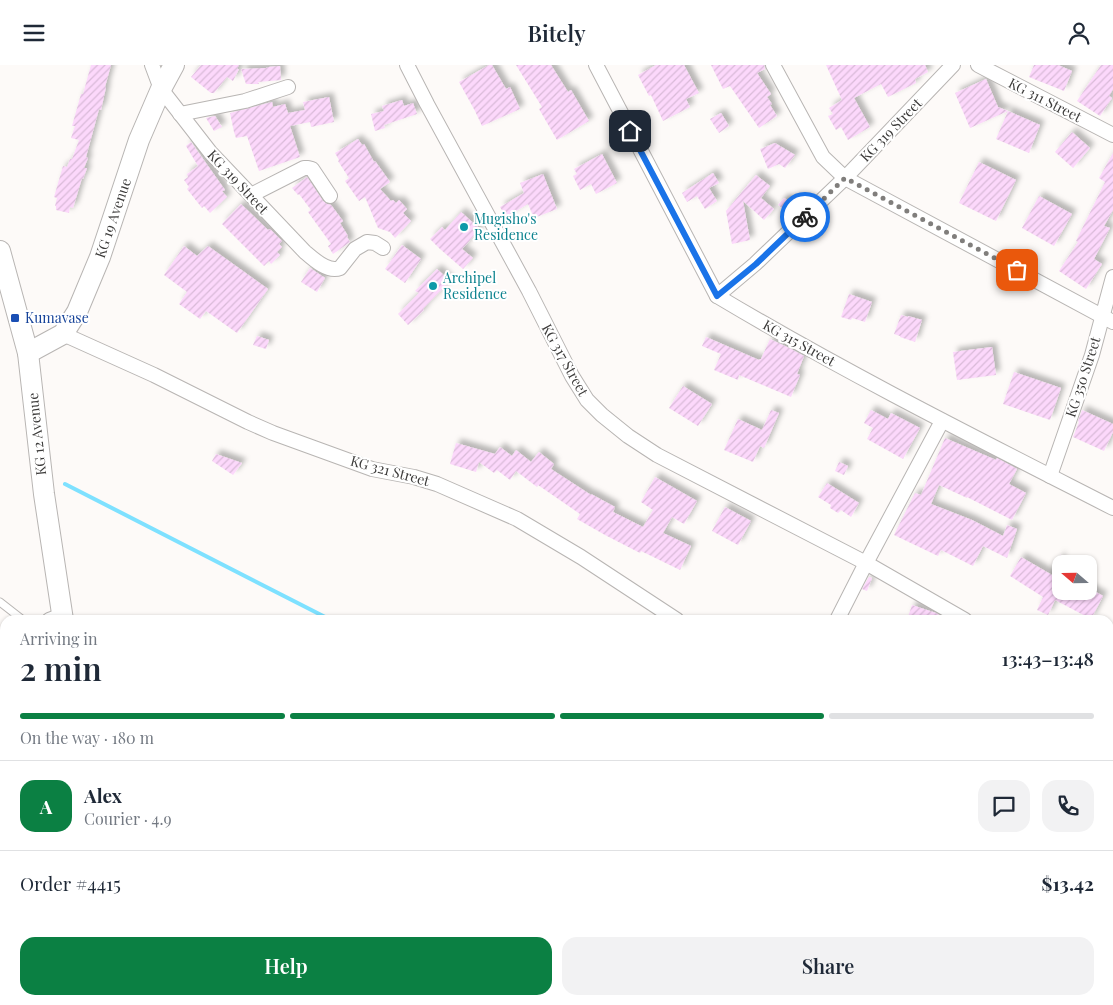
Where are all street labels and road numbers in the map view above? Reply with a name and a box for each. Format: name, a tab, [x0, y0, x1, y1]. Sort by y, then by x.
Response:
street label: KG 311 Street	[1005, 73, 1086, 127]
street label: KG 319 Street	[855, 93, 927, 166]
street label: KG 319 Street	[204, 145, 274, 219]
street label: KG 19 Avenue	[90, 175, 135, 260]
street label: KG 315 Street	[760, 315, 840, 371]
street label: KG 317 Street	[538, 320, 594, 400]
street label: KG 350 Street	[1061, 333, 1105, 419]
street label: KG 12 Avenue	[23, 392, 50, 476]
street label: KG 321 Street	[349, 451, 433, 490]

